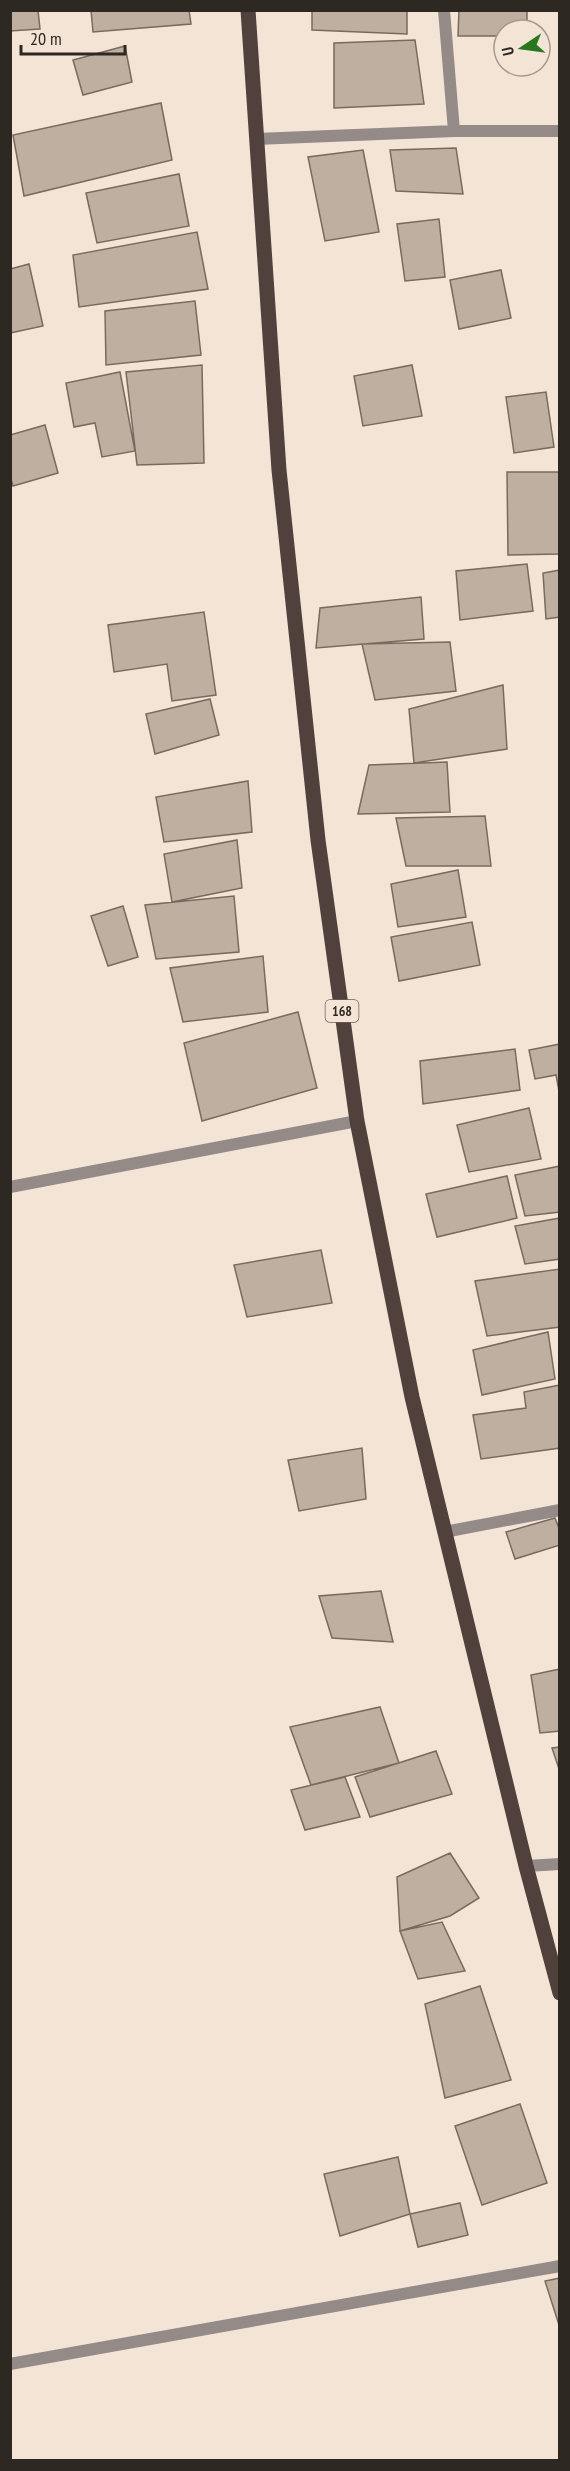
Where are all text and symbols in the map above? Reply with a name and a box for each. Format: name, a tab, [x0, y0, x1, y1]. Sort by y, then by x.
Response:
scale bar	[21, 18, 124, 56]
north arrow	[492, 18, 552, 78]
text: 20 m	[30, 27, 62, 50]
text: U	[497, 45, 518, 58]
road number: 168	[326, 1000, 358, 1022]

